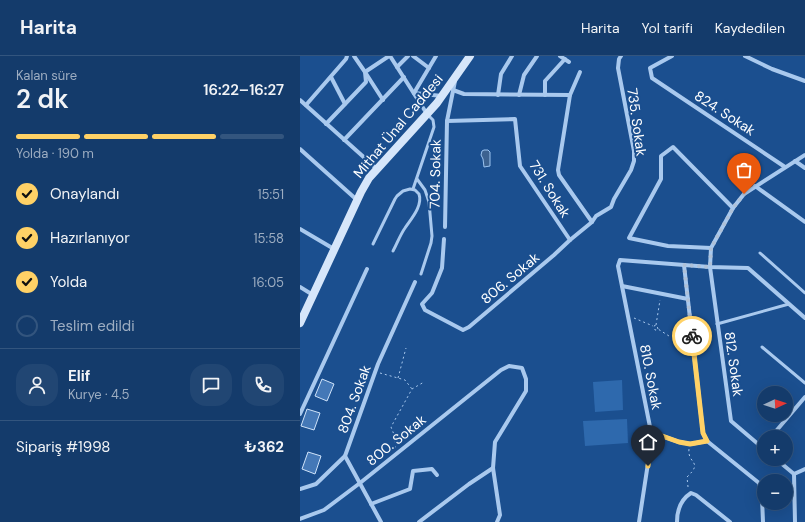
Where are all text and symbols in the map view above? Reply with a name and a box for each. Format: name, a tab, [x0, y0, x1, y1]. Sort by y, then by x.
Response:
text: Harita	[20, 15, 77, 40]
text: Harita	[581, 19, 620, 37]
text: Yol tarifi	[642, 19, 693, 37]
text: Kaydedilen	[715, 19, 785, 37]
text: Kalan süre	[16, 67, 77, 84]
street label: Mithat Ünal Caddesi	[349, 70, 447, 182]
text: 16:22–16:27	[203, 80, 284, 100]
text: 2 dk	[16, 82, 69, 116]
street label: 735. Sokak	[623, 87, 651, 157]
street label: 824. Sokak	[691, 87, 759, 139]
street label: 704. Sokak	[425, 139, 445, 209]
text: Yolda · 190 m	[16, 145, 94, 162]
pin	[727, 153, 761, 194]
street label: 731. Sokak	[525, 157, 575, 221]
icon: bag	[733, 159, 755, 181]
icon: check	[16, 183, 38, 205]
text: Onaylandı	[50, 184, 119, 204]
text: 15:51	[257, 186, 284, 203]
icon: check	[16, 227, 38, 249]
text: Hazırlanıyor	[50, 228, 130, 248]
text: 15:58	[254, 230, 284, 247]
street label: 806. Sokak	[477, 248, 543, 308]
icon: check	[16, 271, 38, 293]
text: Yolda	[50, 272, 87, 292]
text: 16:05	[252, 274, 284, 291]
text: Teslim edildi	[50, 316, 135, 336]
courier	[672, 316, 712, 356]
icon: bike	[681, 325, 703, 347]
street label: 812. Sokak	[721, 330, 747, 398]
street label: 810. Sokak	[636, 343, 666, 411]
street label: 804. Sokak	[333, 362, 375, 436]
button: person	[16, 364, 58, 406]
button: chat	[190, 364, 232, 406]
button: phone	[242, 364, 284, 406]
text: Elif	[68, 366, 90, 386]
text: Kurye · 4.5	[68, 386, 130, 403]
north arrow	[757, 386, 793, 422]
map controls	[757, 386, 793, 510]
street label: 800. Sokak	[362, 410, 430, 470]
pin	[631, 425, 665, 466]
button: +	[757, 430, 793, 466]
icon: home	[637, 431, 659, 453]
text: Sipariş #1998	[16, 437, 110, 457]
text: ₺362	[245, 437, 284, 457]
button: −	[757, 474, 793, 510]

